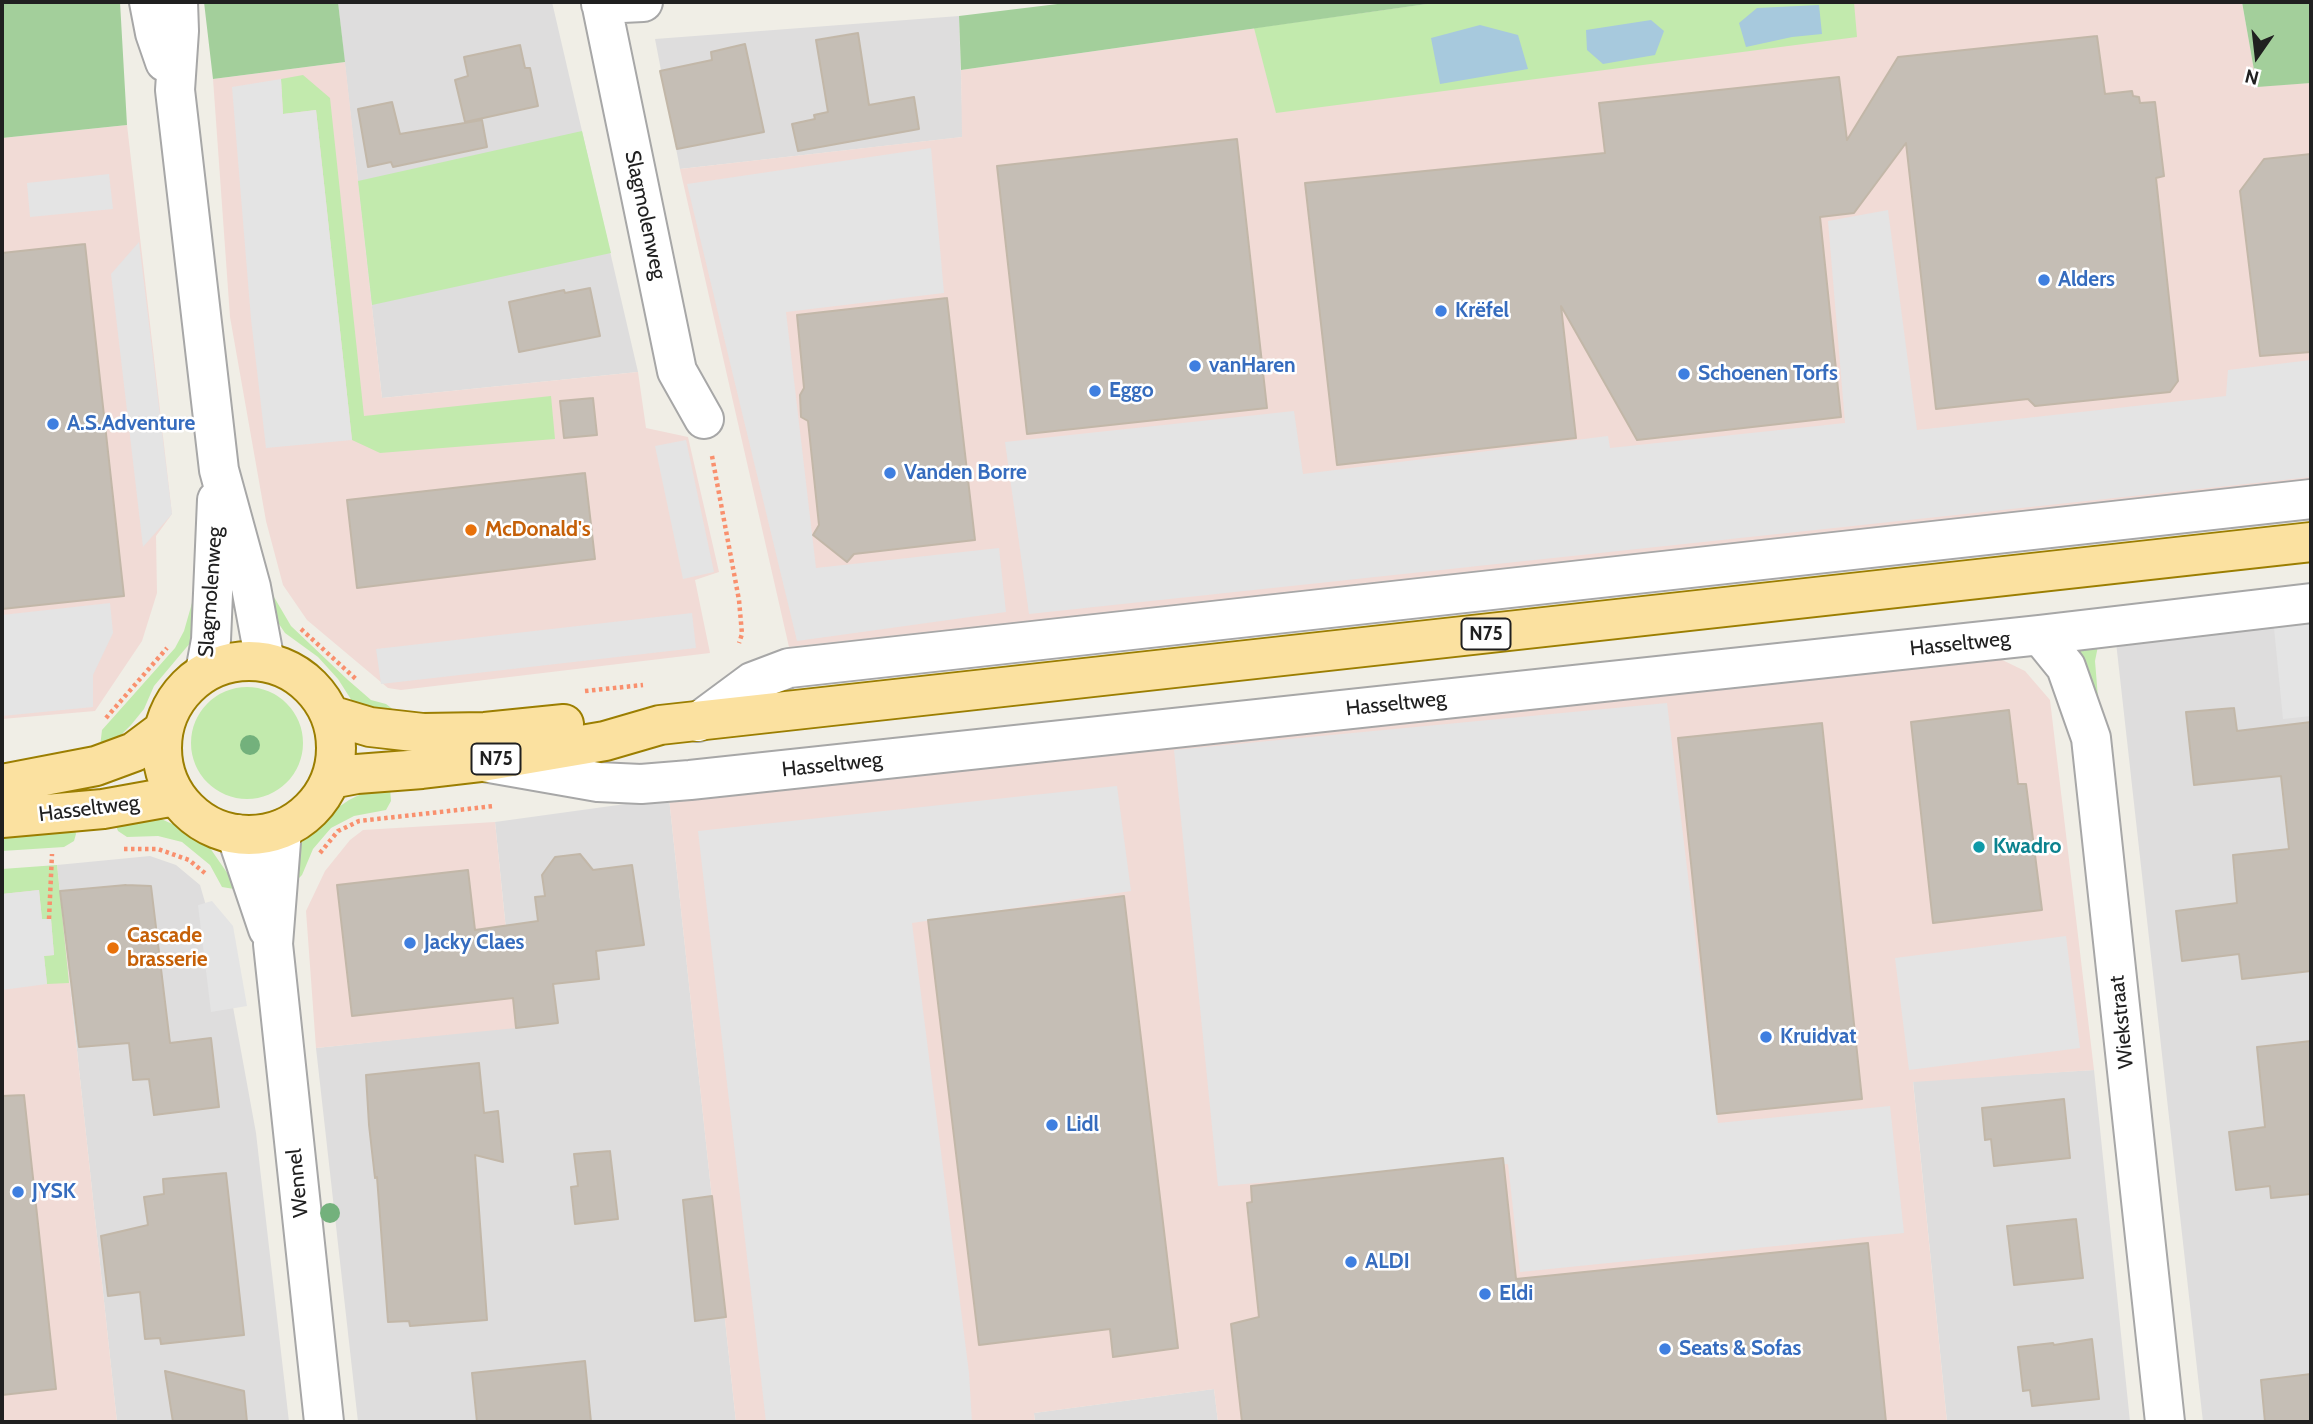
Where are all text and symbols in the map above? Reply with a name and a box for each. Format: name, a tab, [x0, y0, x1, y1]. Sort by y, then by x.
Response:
north arrow	[2222, 21, 2292, 91]
text: N	[2242, 64, 2261, 90]
street label: Slagmolenweg	[619, 148, 671, 282]
place label: Alders	[2058, 267, 2115, 293]
marker: Alders	[2036, 272, 2052, 288]
place label: Krëfel	[1455, 298, 1509, 324]
marker: Krëfel	[1433, 303, 1449, 319]
place label: vanHaren	[1209, 353, 1296, 379]
marker: vanHaren	[1187, 358, 1203, 374]
place label: Schoenen Torfs	[1698, 361, 1838, 387]
marker: Schoenen Torfs	[1676, 366, 1692, 382]
place label: Eggo	[1109, 378, 1154, 404]
marker: Eggo	[1087, 383, 1103, 399]
place label: A.S.Adventure	[67, 411, 195, 437]
marker: A.S.Adventure	[45, 416, 61, 432]
place label: Vanden Borre	[904, 460, 1027, 486]
marker: Vanden Borre	[882, 465, 898, 481]
place label: McDonald's	[485, 517, 591, 543]
marker: McDonald's	[463, 522, 479, 538]
street label: Slagmolenweg	[194, 526, 228, 658]
road number: N75	[1462, 618, 1510, 650]
street label: Hasseltweg	[1908, 626, 2012, 662]
street label: Hasseltweg	[1344, 686, 1448, 722]
road number: N75	[472, 744, 520, 774]
street label: Hasseltweg	[780, 747, 884, 783]
street label: Hasseltweg	[37, 790, 141, 828]
place label: Kwadro	[1993, 834, 2062, 860]
marker: Kwadro	[1971, 839, 1987, 855]
place label: Cascade brasserie	[127, 923, 208, 973]
place label: Jacky Claes	[424, 930, 524, 956]
marker: Jacky Claes	[402, 935, 418, 951]
marker: Cascade brasserie	[105, 940, 121, 956]
street label: Wiekstraat	[2105, 974, 2139, 1070]
place label: Kruidvat	[1780, 1024, 1857, 1050]
marker: Kruidvat	[1758, 1029, 1774, 1045]
place label: Lidl	[1066, 1112, 1099, 1138]
marker: Lidl	[1044, 1117, 1060, 1133]
street label: Wennel	[282, 1147, 314, 1219]
place label: JYSK	[32, 1179, 76, 1205]
marker: JYSK	[10, 1184, 26, 1200]
place label: ALDI	[1365, 1249, 1410, 1275]
marker: ALDI	[1343, 1254, 1359, 1270]
place label: Eldi	[1499, 1281, 1533, 1307]
marker: Eldi	[1477, 1286, 1493, 1302]
place label: Seats & Sofas	[1679, 1336, 1801, 1362]
marker: Seats & Sofas	[1657, 1341, 1673, 1357]

